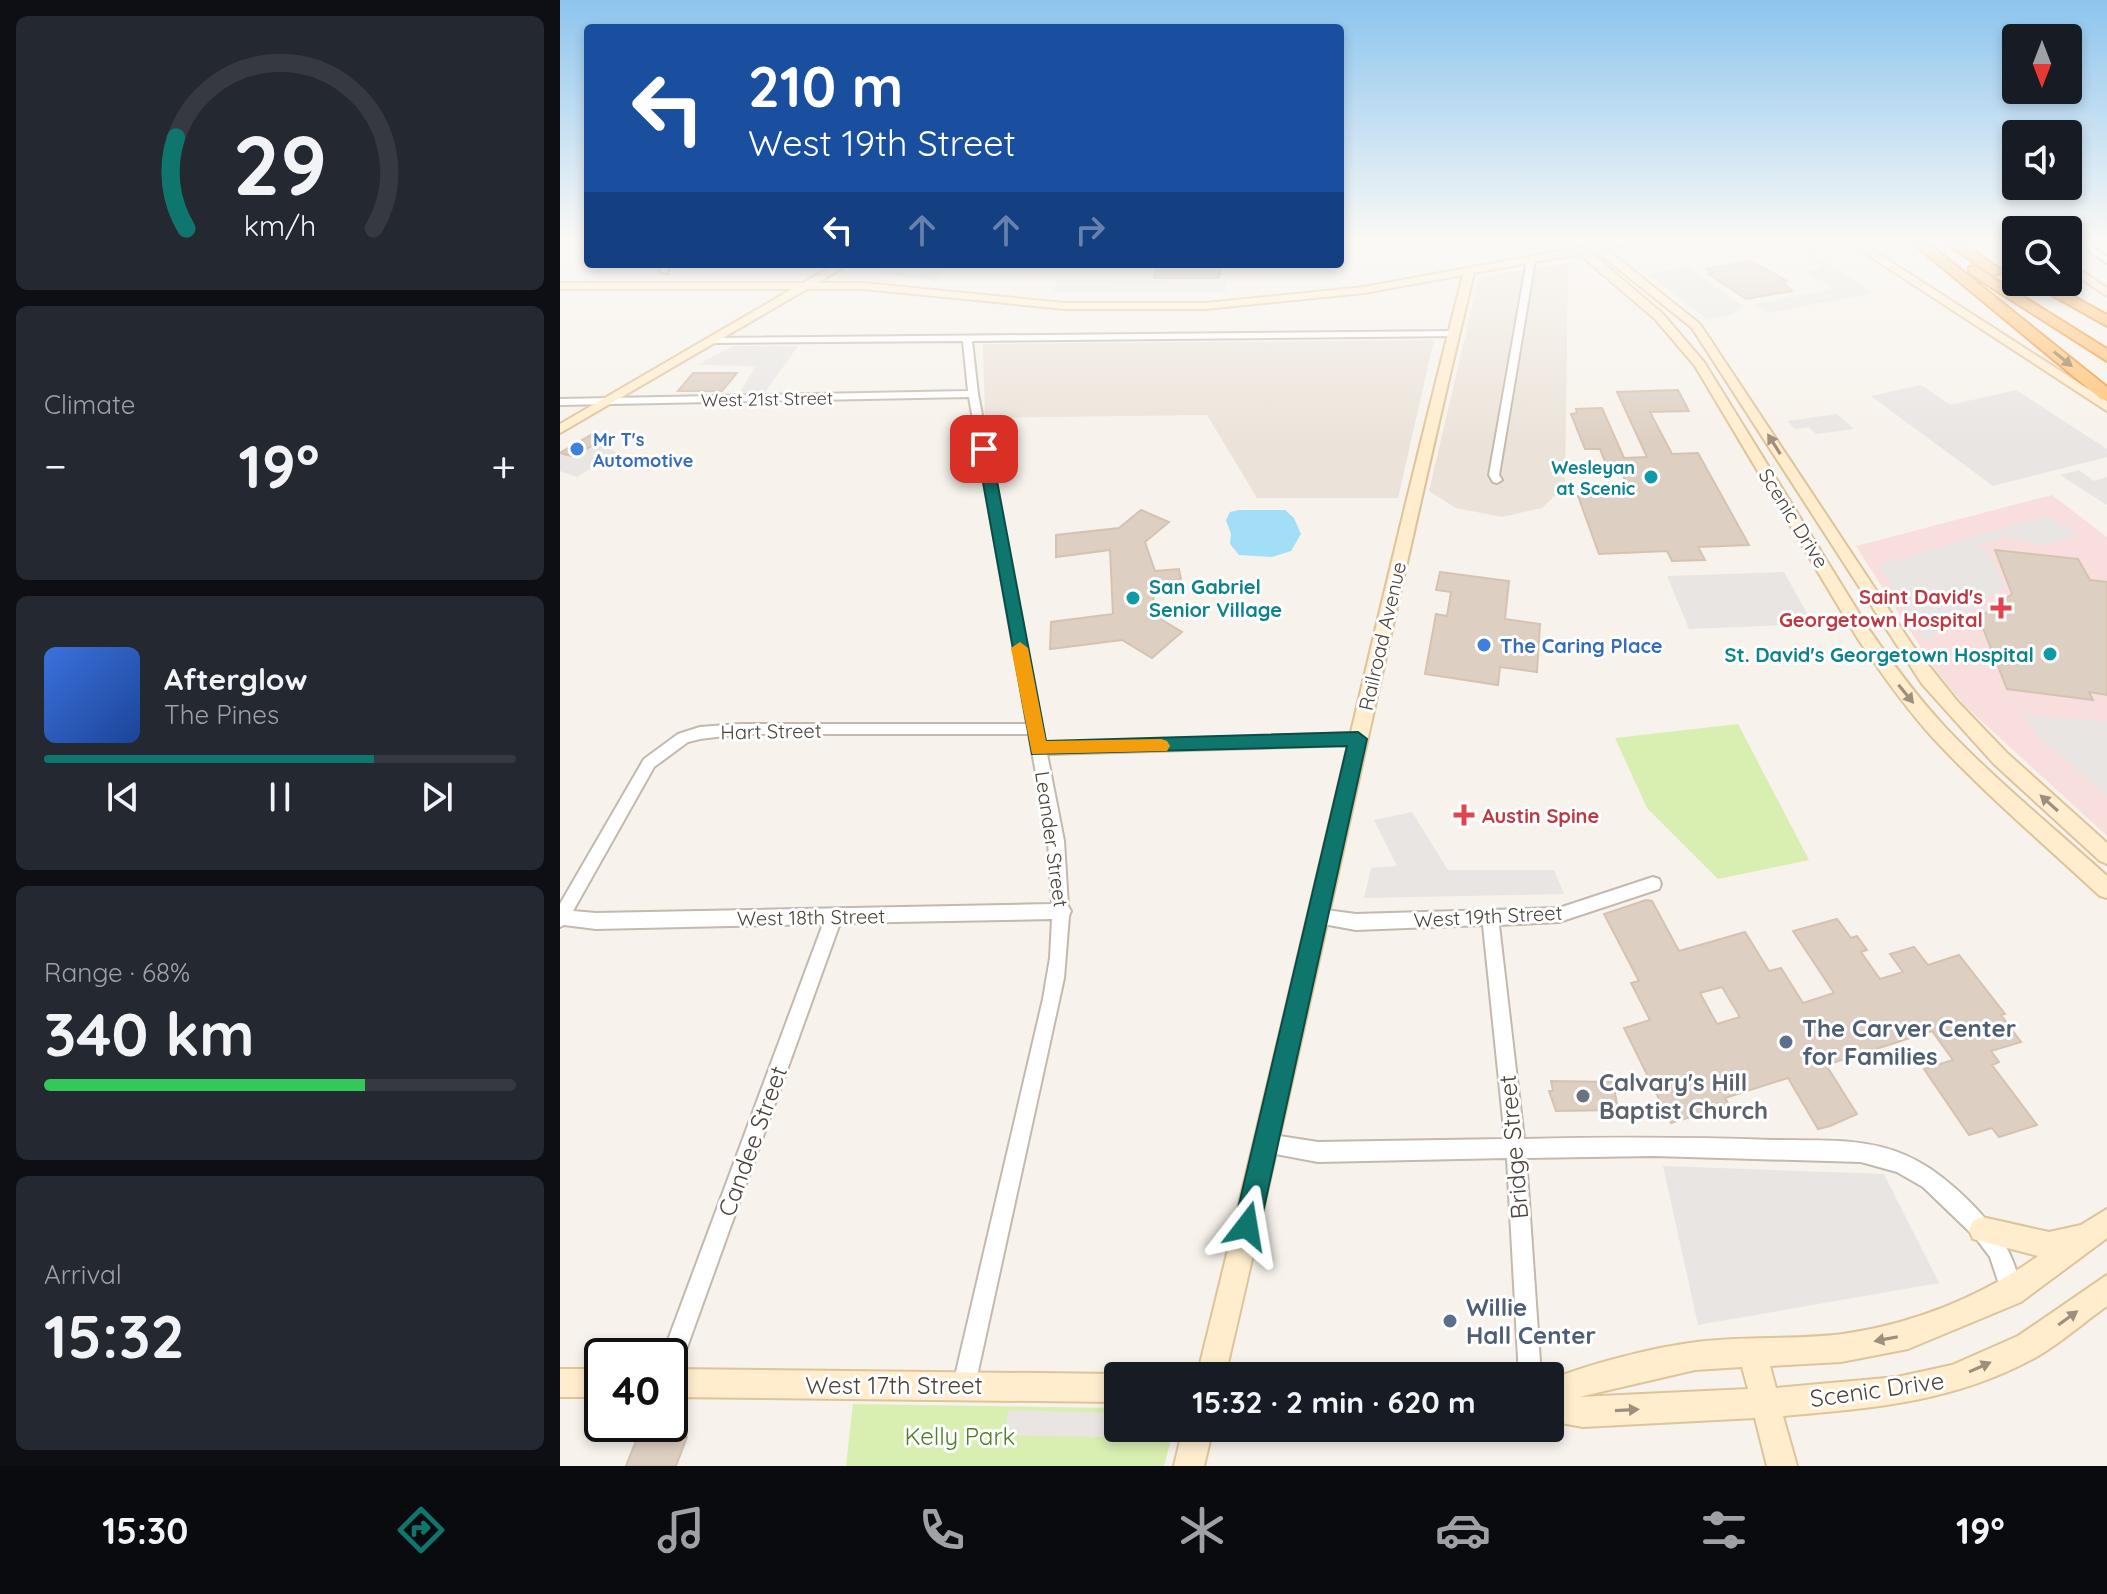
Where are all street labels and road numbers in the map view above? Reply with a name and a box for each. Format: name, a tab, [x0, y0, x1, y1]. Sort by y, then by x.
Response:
street label: West 21st Street	[701, 386, 833, 412]
street label: Scenic Drive	[1754, 464, 1834, 572]
street label: Railroad Avenue	[1353, 559, 1411, 713]
street label: Hart Street	[720, 718, 822, 744]
street label: Leander Street	[1030, 769, 1074, 909]
street label: West 19th Street	[1413, 900, 1563, 932]
street label: West 18th Street	[737, 903, 886, 931]
street label: Candee Street	[711, 1062, 793, 1220]
street label: Bridge Street	[1492, 1074, 1534, 1220]
street label: Scenic Drive	[1808, 1365, 1946, 1413]
street label: West 17th Street	[805, 1370, 983, 1400]

